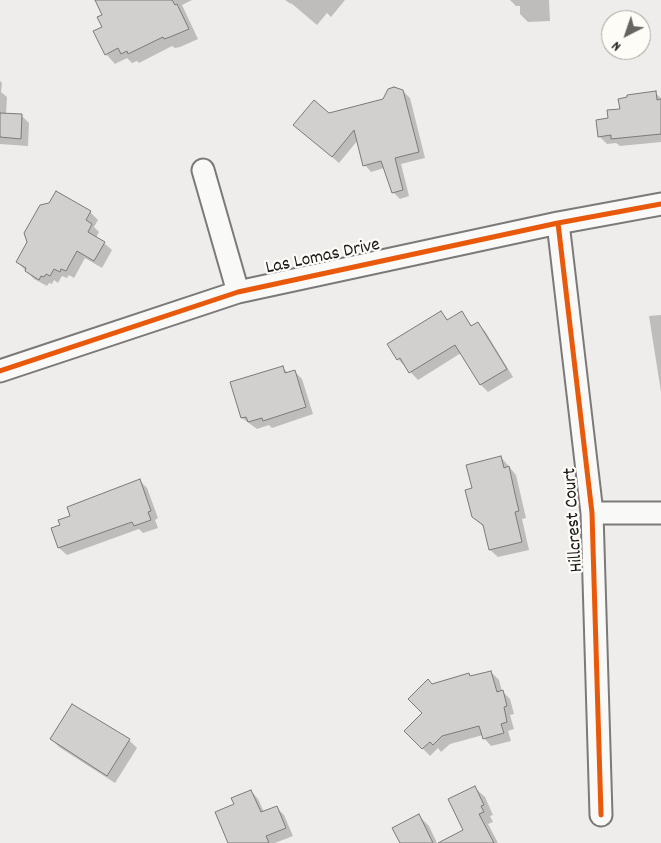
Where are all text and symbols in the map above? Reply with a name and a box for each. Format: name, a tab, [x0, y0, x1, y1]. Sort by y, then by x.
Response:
north arrow	[601, 10, 651, 60]
text: N	[608, 36, 626, 55]
street label: Las Lomas Drive	[264, 235, 382, 281]
street label: Hillcrest Court	[560, 467, 590, 573]

